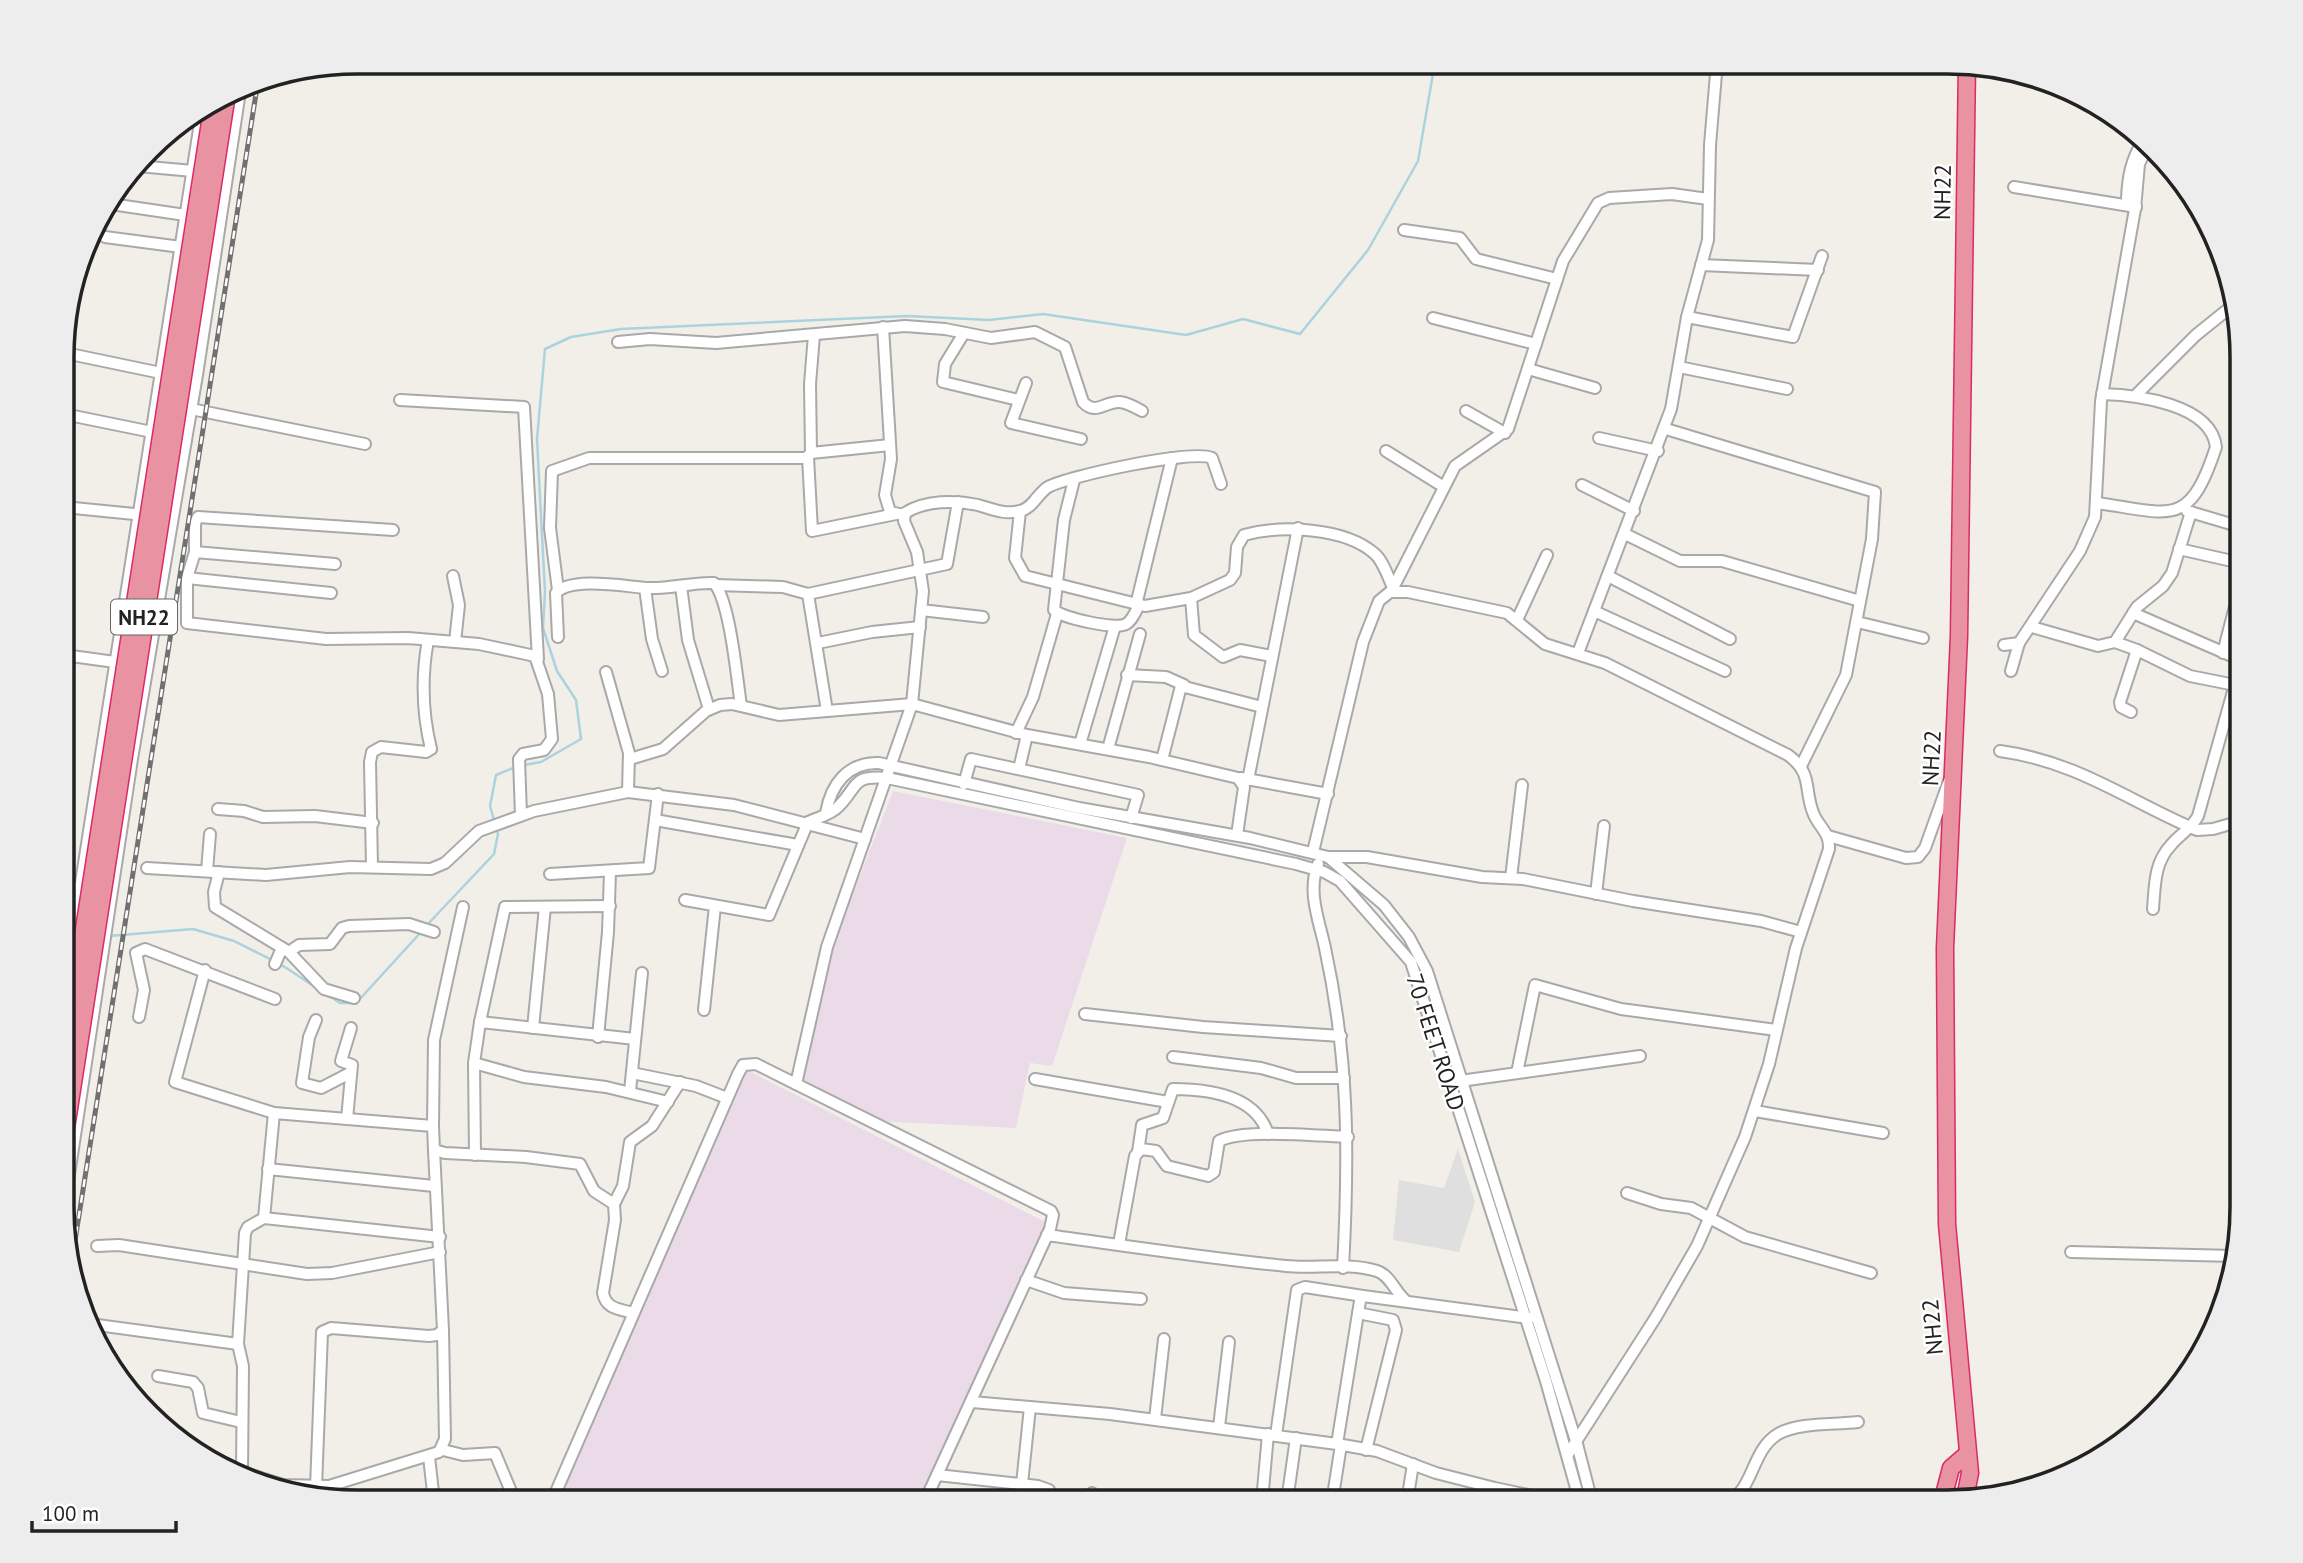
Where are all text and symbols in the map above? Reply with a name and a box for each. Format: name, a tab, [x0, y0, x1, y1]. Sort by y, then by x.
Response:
street label: NH22	[1927, 164, 1957, 220]
road number: NH22	[111, 600, 177, 634]
street label: NH22	[1915, 729, 1947, 787]
street label: 70 FEET ROAD	[1400, 970, 1472, 1114]
street label: NH22	[1915, 1298, 1949, 1356]
scale bar	[32, 1490, 175, 1534]
text: 100 m	[42, 1500, 99, 1527]

